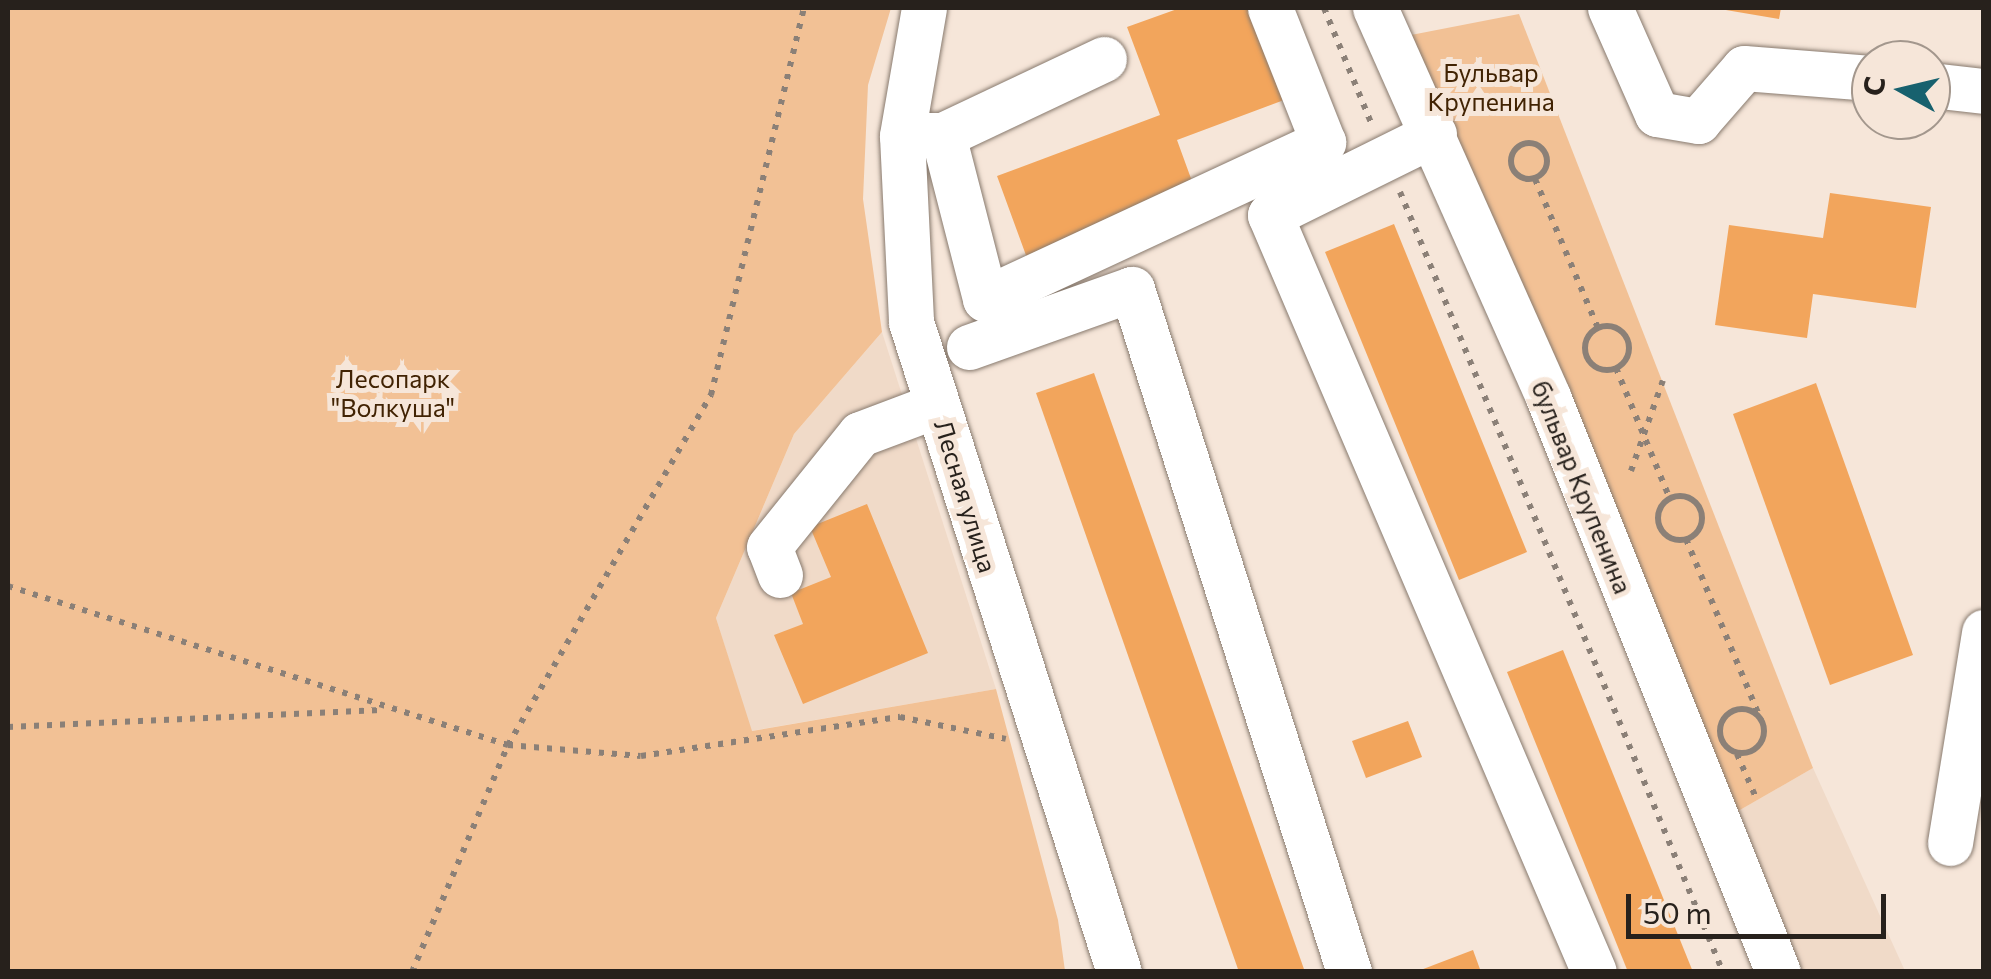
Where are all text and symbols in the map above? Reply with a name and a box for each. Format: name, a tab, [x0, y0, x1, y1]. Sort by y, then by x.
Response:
north arrow	[1851, 40, 1951, 140]
park label: Бульвар Крупенина	[1427, 58, 1555, 117]
text: С	[1855, 74, 1891, 98]
park label: Лесопарк "Волкуша"	[331, 364, 455, 423]
street label: бульвар Крупенина	[1526, 376, 1638, 598]
street label: Лесная улица	[929, 416, 1003, 576]
scale bar	[1631, 874, 1891, 936]
text: 50 m	[1643, 893, 1712, 930]

